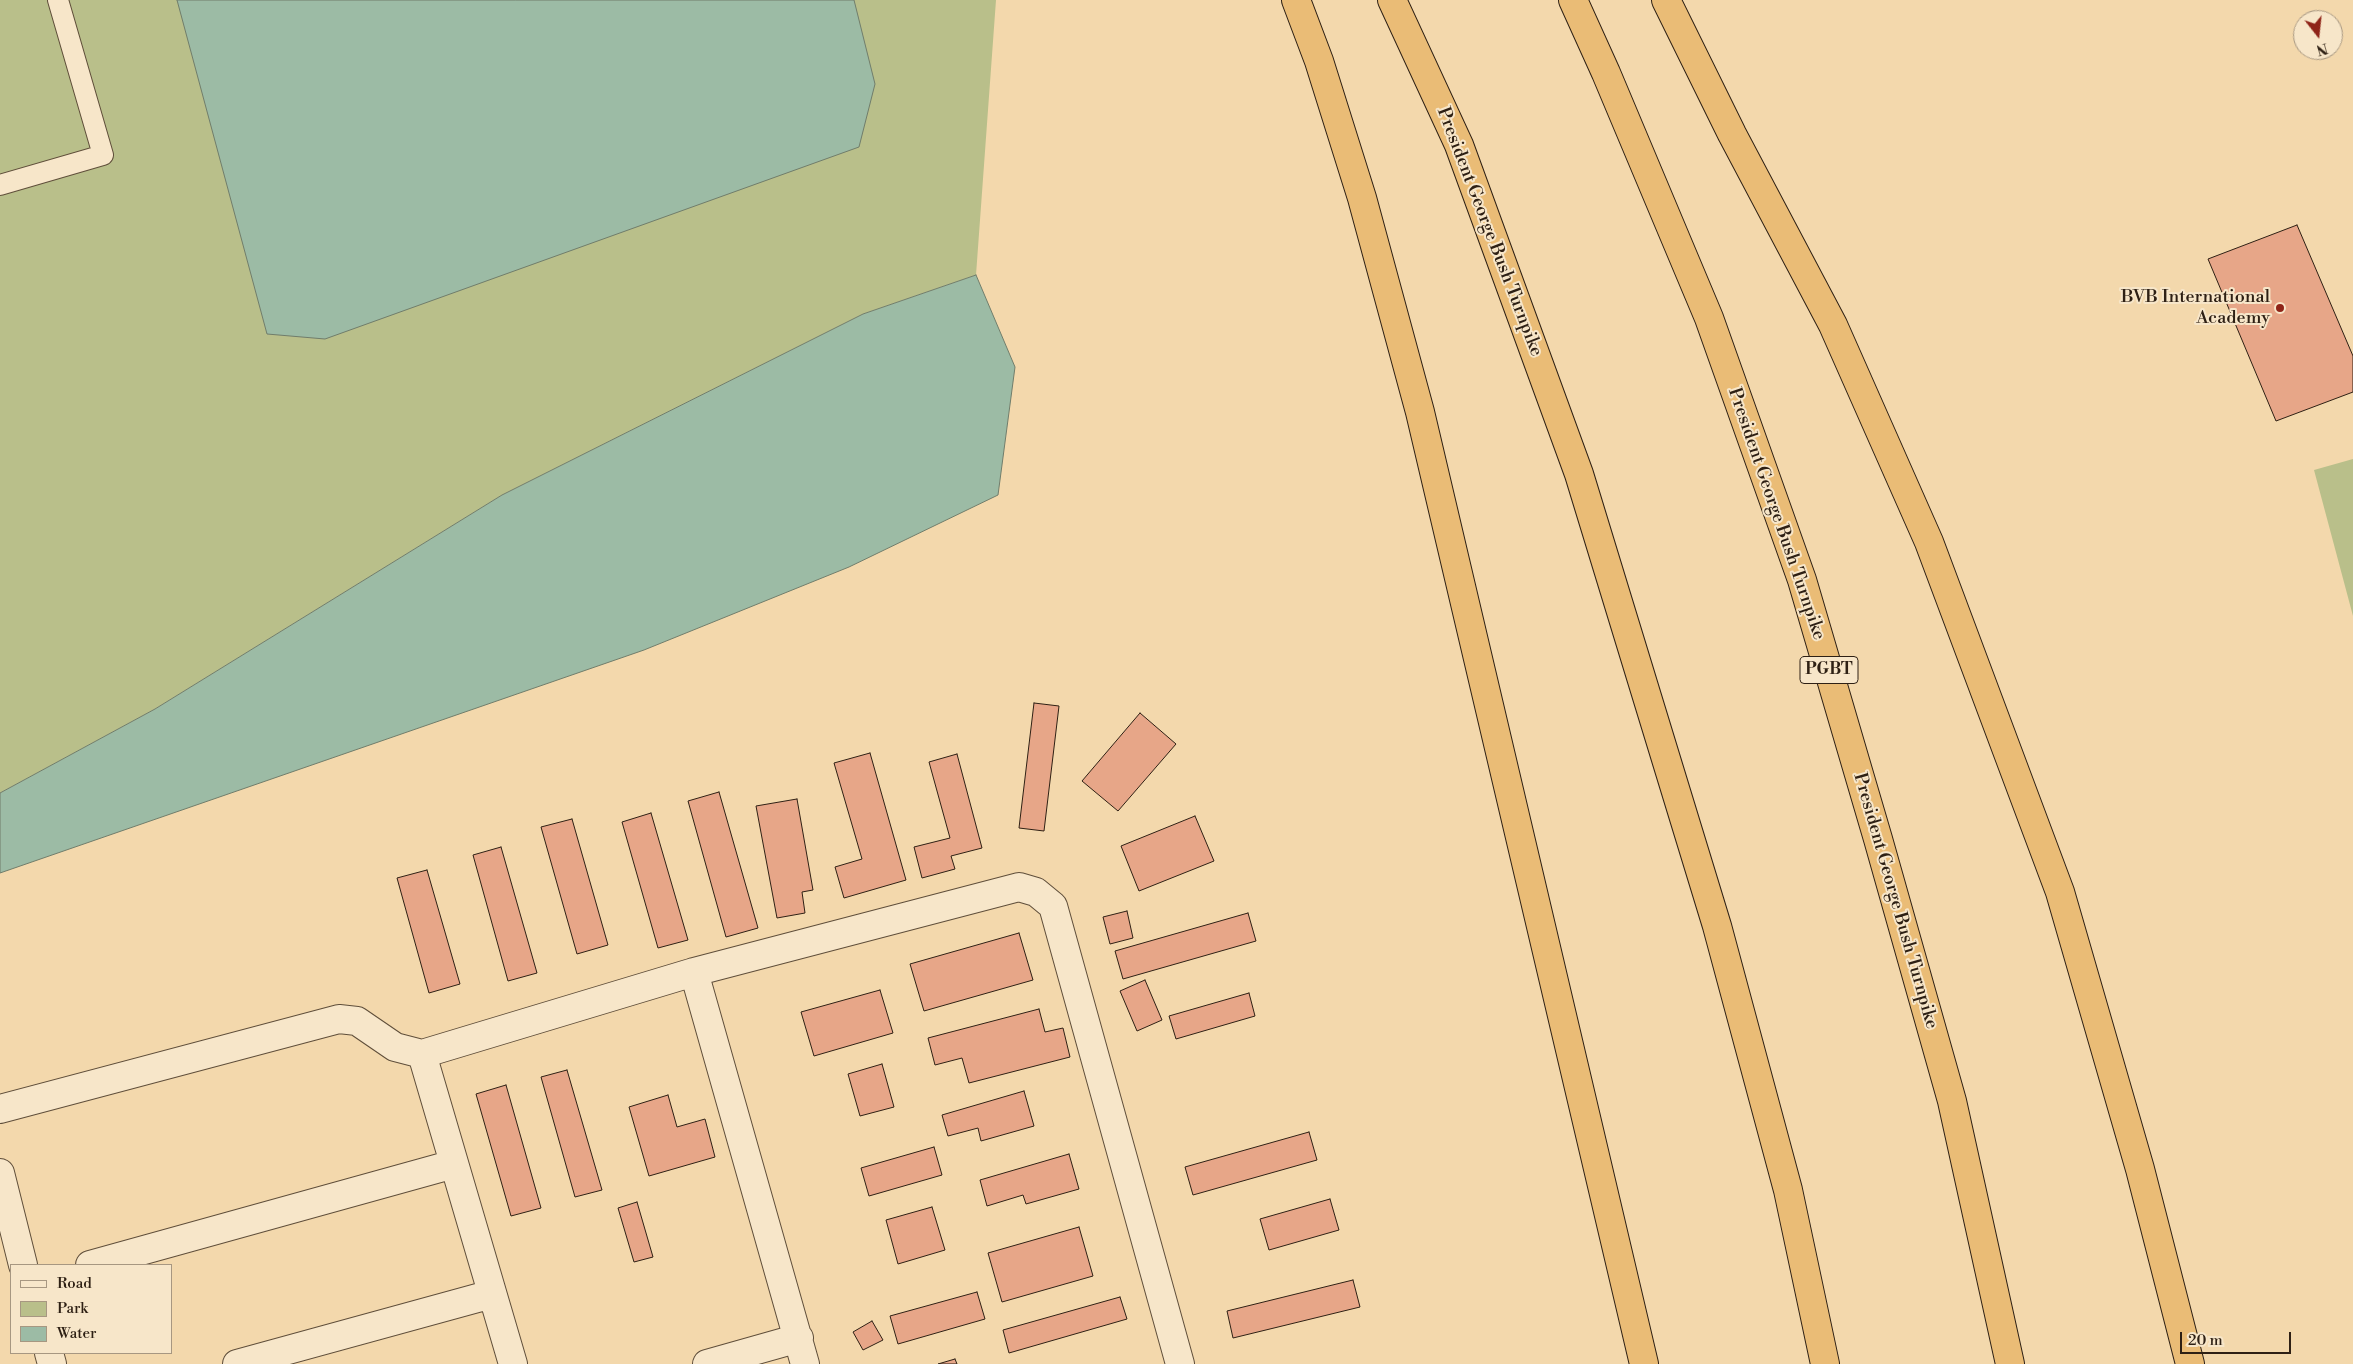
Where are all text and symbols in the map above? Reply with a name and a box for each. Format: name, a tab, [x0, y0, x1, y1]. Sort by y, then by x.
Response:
north arrow	[2293, 10, 2343, 60]
text: N	[2314, 38, 2330, 59]
street label: President George Bush Turnpike	[1431, 104, 1547, 360]
place label: BVB International Academy	[2121, 287, 2270, 330]
marker: BVB International Academy	[2274, 302, 2286, 314]
street label: President George Bush Turnpike	[1723, 385, 1829, 643]
road number: PGBT	[1800, 656, 1858, 684]
street label: President George Bush Turnpike	[1848, 771, 1942, 1031]
legend	[10, 1264, 172, 1354]
text: Road	[57, 1274, 92, 1293]
text: Park	[57, 1299, 88, 1318]
scale bar	[2183, 1322, 2294, 1354]
text: Water	[57, 1324, 96, 1343]
text: 20 m	[2188, 1331, 2223, 1350]

